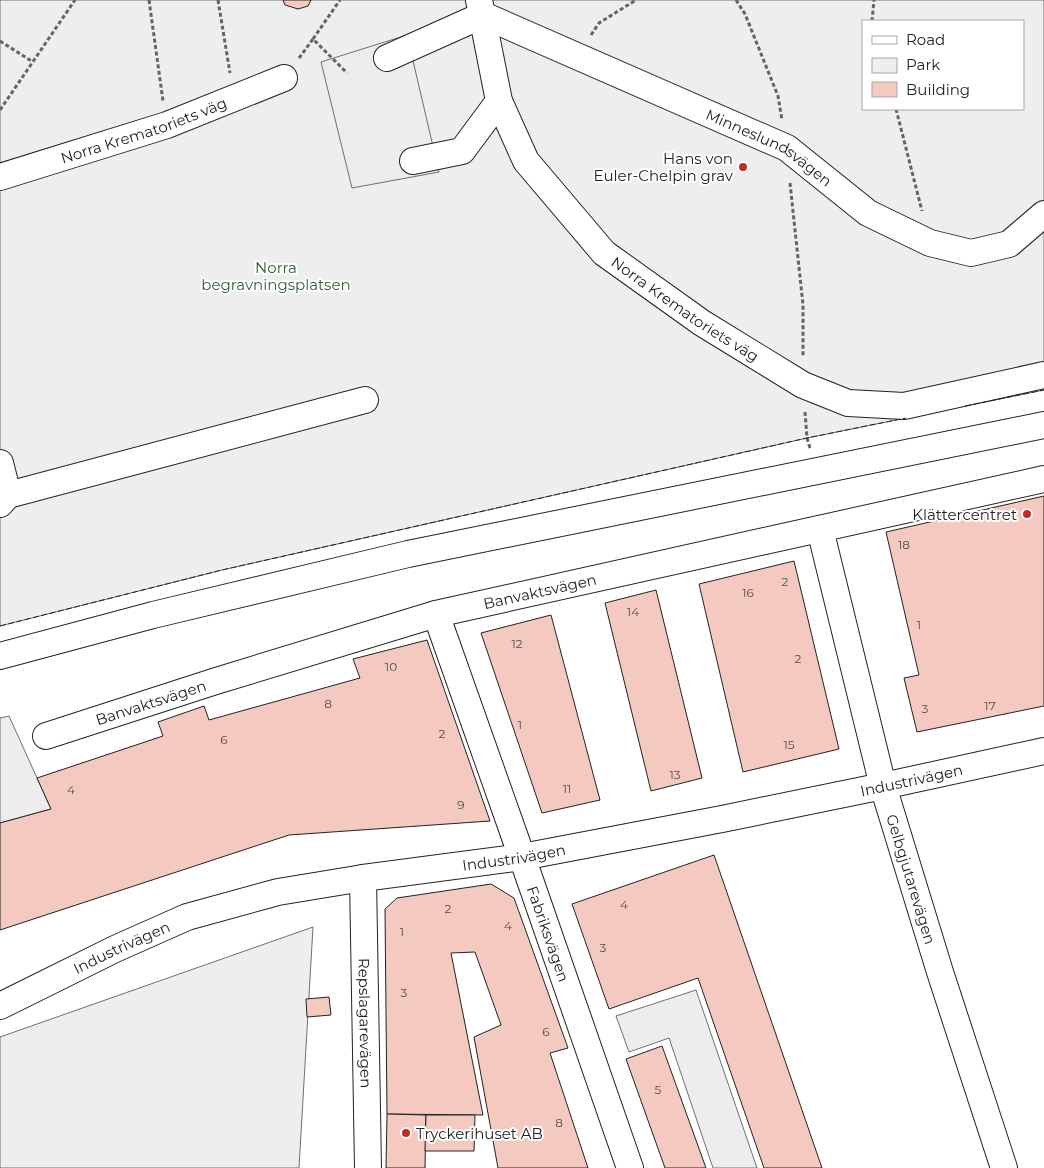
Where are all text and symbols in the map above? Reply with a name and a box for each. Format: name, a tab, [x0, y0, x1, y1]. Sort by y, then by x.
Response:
legend	[862, 20, 1024, 110]
text: Road	[906, 30, 945, 49]
text: Park	[906, 55, 940, 74]
text: Building	[906, 80, 970, 99]
street label: Norra Krematoriets väg	[58, 93, 229, 167]
street label: Minneslundsvägen	[703, 104, 836, 190]
place label: Hans von Euler-Chelpin grav	[594, 149, 734, 185]
marker: Hans von Euler-Chelpin grav	[737, 161, 749, 173]
street label: Norra Krematoriets väg	[608, 252, 763, 365]
park label: Norra begravningsplatsen	[201, 258, 351, 294]
place label: Klättercentret	[912, 505, 1017, 524]
marker: Klättercentret	[1021, 508, 1033, 520]
house number: 18	[898, 537, 910, 552]
street label: Banvaktsvägen	[481, 569, 598, 613]
house number: 2	[782, 574, 789, 589]
house number: 16	[742, 585, 754, 600]
house number: 14	[627, 604, 639, 619]
house number: 1	[917, 617, 921, 632]
house number: 12	[511, 636, 523, 651]
house number: 2	[795, 651, 802, 666]
house number: 10	[385, 659, 397, 674]
street label: Banvaktsvägen	[93, 675, 208, 729]
house number: 8	[324, 696, 332, 711]
house number: 17	[984, 698, 996, 713]
house number: 3	[922, 701, 929, 716]
house number: 1	[518, 717, 522, 732]
house number: 2	[439, 726, 446, 741]
house number: 6	[220, 732, 228, 747]
house number: 15	[783, 737, 795, 752]
street label: Industrivägen	[858, 759, 964, 800]
house number: 13	[669, 767, 681, 782]
house number: 11	[563, 781, 571, 796]
house number: 4	[67, 782, 75, 797]
house number: 9	[457, 797, 465, 812]
street label: Gelbgjutarevägen	[883, 812, 940, 946]
street label: Industrivägen	[461, 839, 567, 874]
street label: Fabriksvägen	[523, 883, 574, 984]
house number: 4	[620, 897, 628, 912]
house number: 2	[445, 901, 452, 916]
street label: Industrivägen	[70, 916, 173, 978]
house number: 4	[504, 918, 512, 933]
house number: 1	[400, 924, 404, 939]
house number: 3	[600, 940, 607, 955]
street label: Repslagarevägen	[355, 958, 376, 1088]
house number: 3	[401, 985, 408, 1000]
house number: 6	[542, 1024, 550, 1039]
house number: 5	[655, 1082, 662, 1097]
house number: 8	[555, 1115, 563, 1130]
place label: Tryckerihuset AB	[416, 1124, 543, 1143]
marker: Tryckerihuset AB	[400, 1127, 412, 1139]

